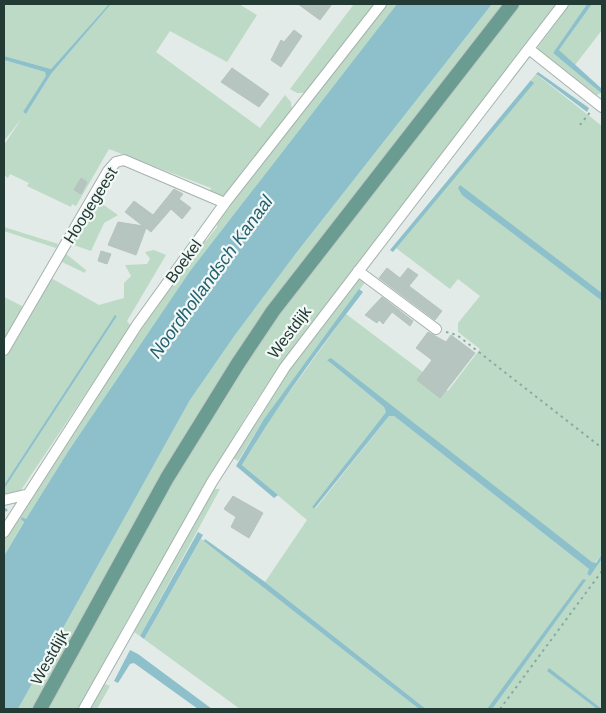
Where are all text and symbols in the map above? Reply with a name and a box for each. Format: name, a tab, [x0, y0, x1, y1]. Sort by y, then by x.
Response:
street label: Hoogegeest	[60, 164, 121, 246]
water label: Noordhollandsch Kanaal	[145, 191, 277, 362]
street label: Boekel	[162, 237, 205, 286]
street label: Westdijk	[265, 302, 315, 361]
street label: Westdijk	[27, 626, 72, 688]

